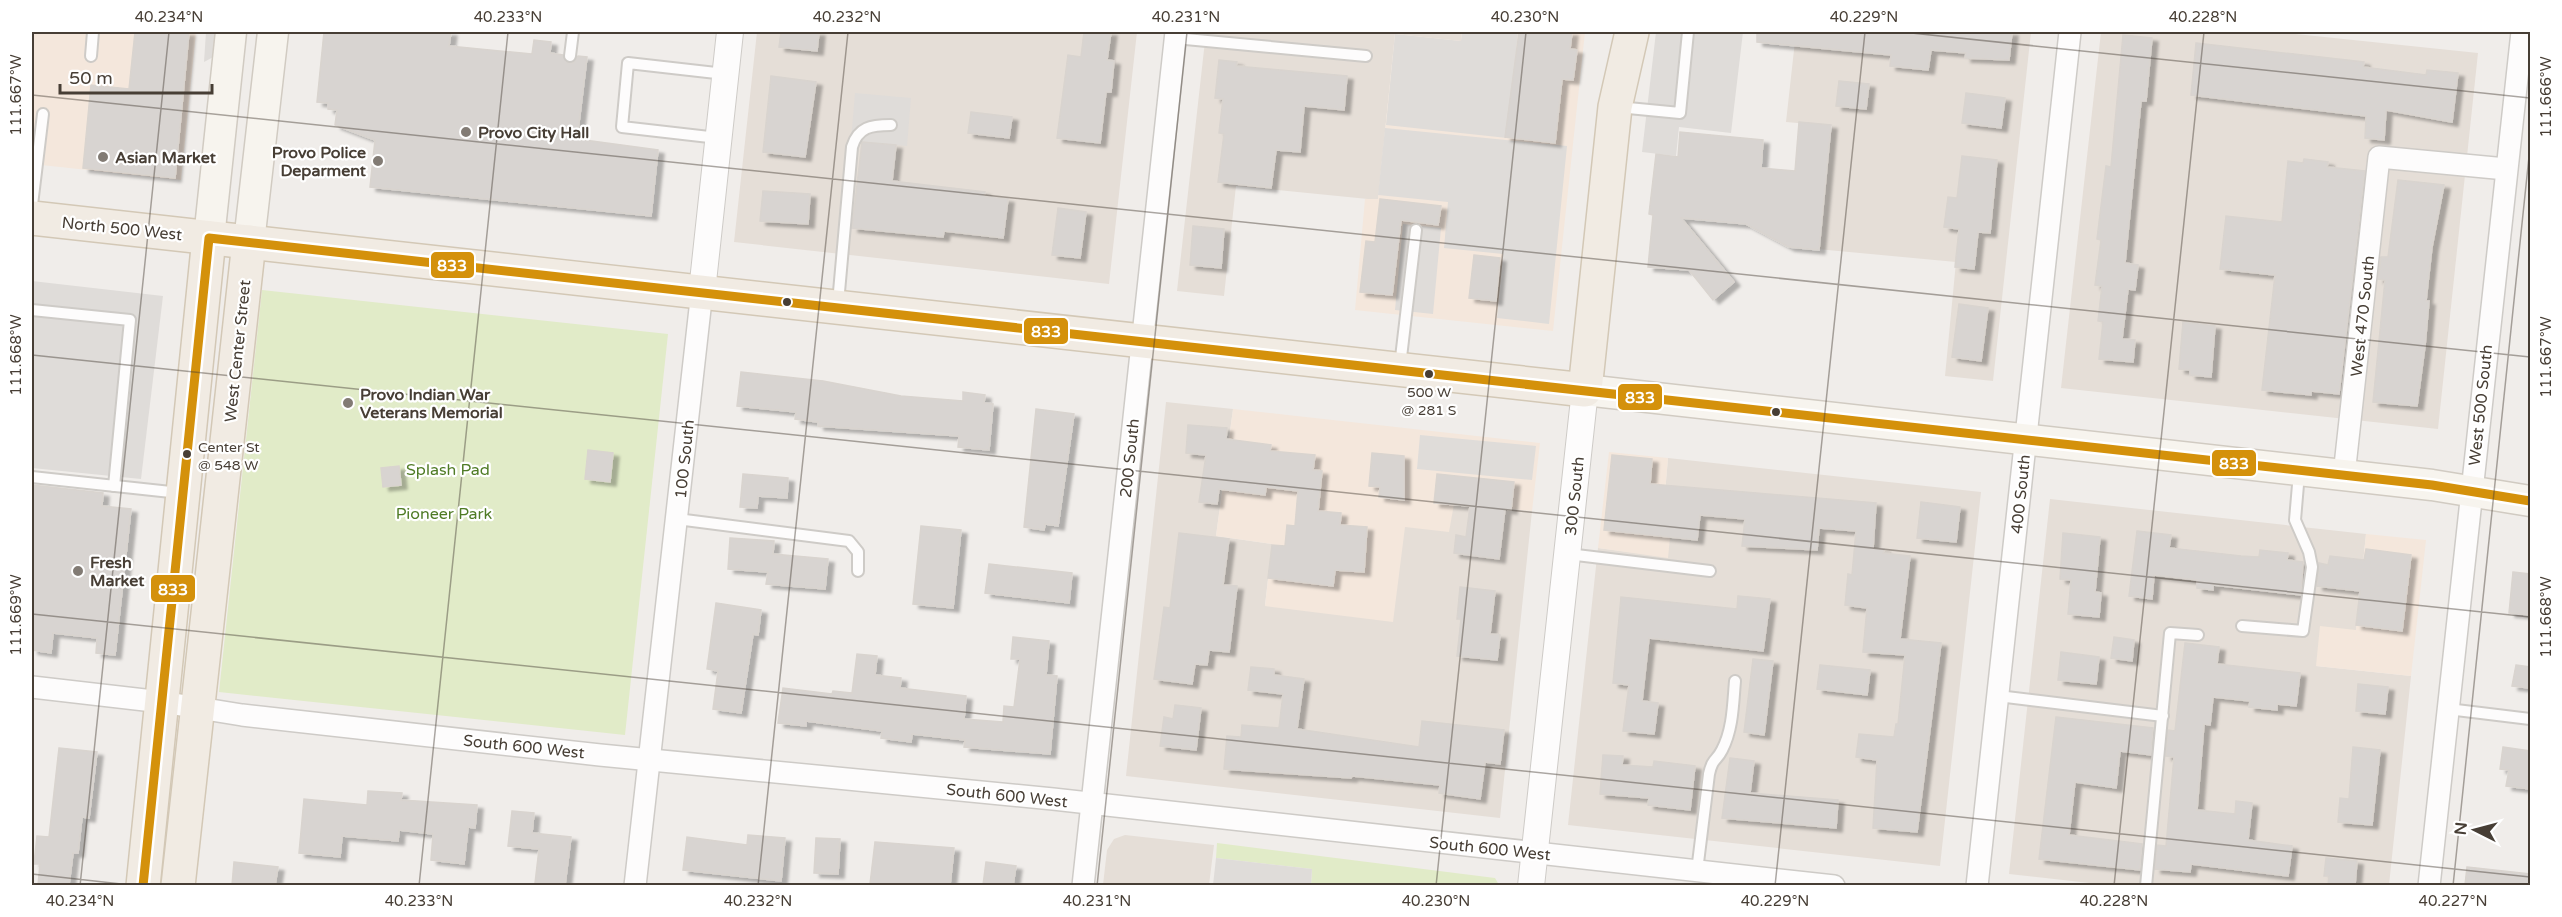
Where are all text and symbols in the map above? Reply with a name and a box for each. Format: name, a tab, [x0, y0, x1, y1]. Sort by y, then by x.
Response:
text: 40.234°N	[135, 8, 203, 26]
text: 40.233°N	[474, 8, 542, 26]
text: 40.232°N	[813, 8, 881, 26]
text: 40.231°N	[1152, 8, 1220, 26]
text: 40.230°N	[1491, 8, 1559, 26]
text: 40.229°N	[1830, 8, 1898, 26]
text: 40.228°N	[2169, 8, 2237, 26]
text: 111.667°W	[7, 54, 25, 136]
text: 111.666°W	[2537, 56, 2555, 138]
scale bar	[60, 57, 212, 95]
text: 50 m	[69, 67, 113, 89]
place label: Provo City Hall	[478, 123, 589, 143]
marker: Provo City Hall	[459, 125, 473, 139]
place label: Provo Police Deparment	[272, 143, 367, 181]
place label: Asian Market	[115, 148, 217, 168]
marker: Asian Market	[96, 150, 110, 164]
marker: Provo Police Deparment	[371, 154, 385, 168]
street label: North 500 West	[61, 213, 183, 245]
line badge: 833	[430, 251, 475, 279]
street label: West 470 South	[2347, 254, 2379, 378]
text: 833	[437, 256, 467, 276]
street label: West Center Street	[221, 279, 255, 423]
unlabelled marker	[781, 296, 793, 308]
text: 111.668°W	[7, 314, 25, 396]
text: 111.667°W	[2537, 316, 2555, 398]
line badge: 833	[1023, 317, 1069, 345]
text: 833	[1031, 322, 1061, 342]
street label: West 500 South	[2465, 343, 2497, 467]
marker: 500 W @ 281 S	[1423, 368, 1435, 380]
line badge: 833	[1617, 383, 1663, 411]
place label: 500 W @ 281 S	[1402, 384, 1457, 419]
place label: Provo Indian War Veterans Memorial	[360, 385, 503, 423]
text: 833	[1625, 388, 1655, 408]
marker: Provo Indian War Veterans Memorial	[341, 396, 355, 410]
unlabelled marker	[1770, 406, 1782, 418]
street label: 200 South	[1116, 418, 1144, 499]
street label: 100 South	[671, 419, 699, 500]
place label: Center St @ 548 W	[198, 439, 260, 474]
marker: Center St @ 548 W	[181, 448, 193, 460]
line badge: 833	[2211, 449, 2257, 477]
street label: 400 South	[2007, 454, 2035, 535]
text: 833	[2219, 454, 2249, 474]
street label: 300 South	[1561, 456, 1589, 537]
park label: Splash Pad	[406, 460, 490, 480]
park label: Pioneer Park	[396, 504, 493, 524]
place label: Fresh Market	[90, 553, 145, 591]
marker: Fresh Market	[71, 564, 85, 578]
text: 111.669°W	[7, 574, 25, 656]
line badge: 833	[150, 574, 196, 603]
text: 111.668°W	[2537, 576, 2555, 658]
text: 833	[158, 580, 188, 600]
street label: South 600 West	[462, 731, 586, 763]
street label: South 600 West	[945, 780, 1069, 812]
north arrow	[2445, 800, 2505, 860]
text: N	[2450, 821, 2472, 836]
street label: South 600 West	[1428, 833, 1552, 865]
text: 40.234°N	[46, 892, 114, 910]
text: 40.233°N	[385, 892, 453, 910]
text: 40.232°N	[724, 892, 792, 910]
text: 40.231°N	[1063, 892, 1131, 910]
text: 40.230°N	[1402, 892, 1470, 910]
text: 40.229°N	[1741, 892, 1809, 910]
text: 40.228°N	[2080, 892, 2148, 910]
text: 40.227°N	[2418, 892, 2488, 910]

